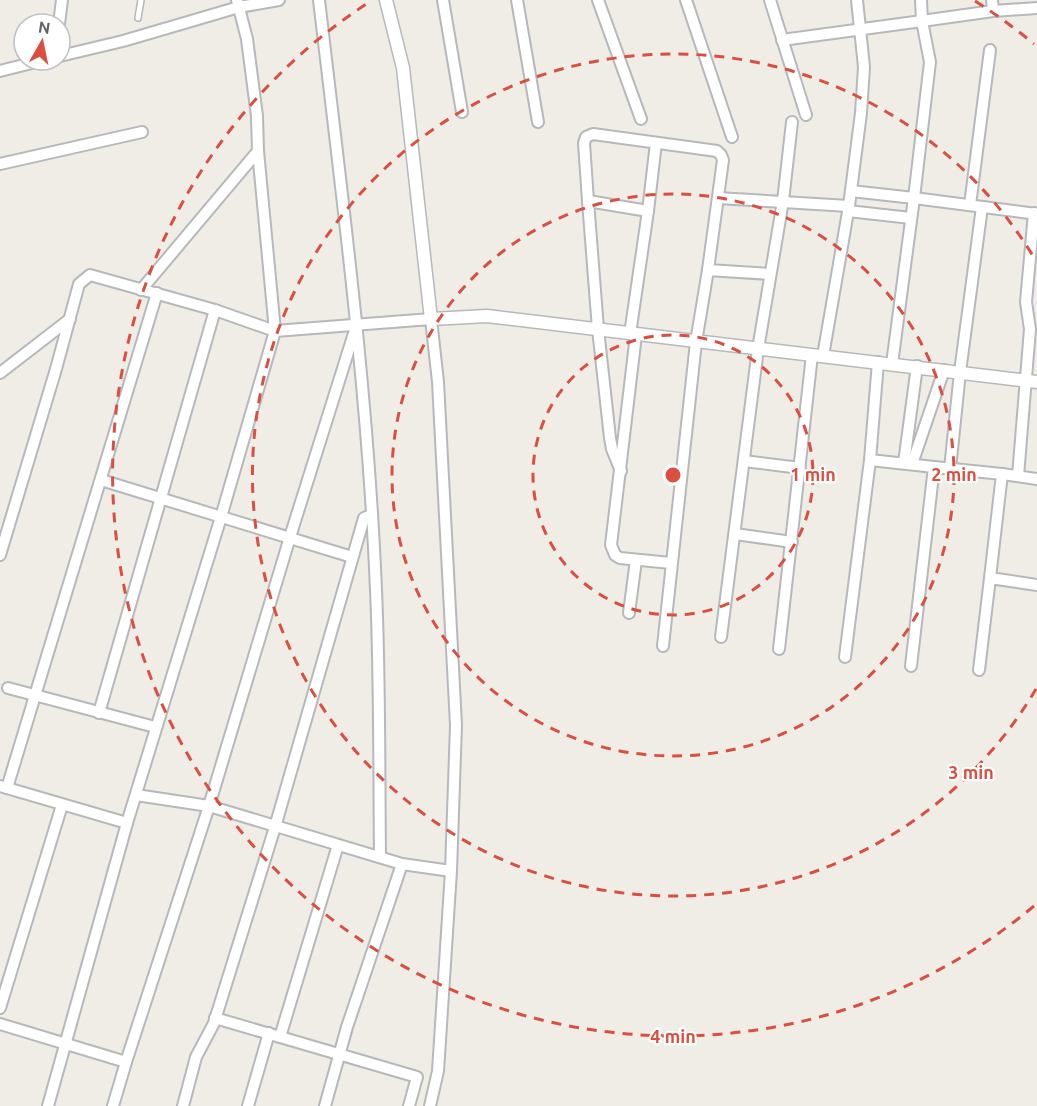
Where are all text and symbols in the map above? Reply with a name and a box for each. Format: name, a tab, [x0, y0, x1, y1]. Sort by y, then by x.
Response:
north arrow	[12, 12, 72, 72]
text: N	[37, 17, 52, 37]
text: 1 min	[790, 464, 836, 484]
text: 2 min	[931, 464, 977, 484]
centre of rings	[663, 465, 683, 485]
text: 3 min	[948, 762, 994, 782]
text: 4 min	[650, 1026, 696, 1046]

